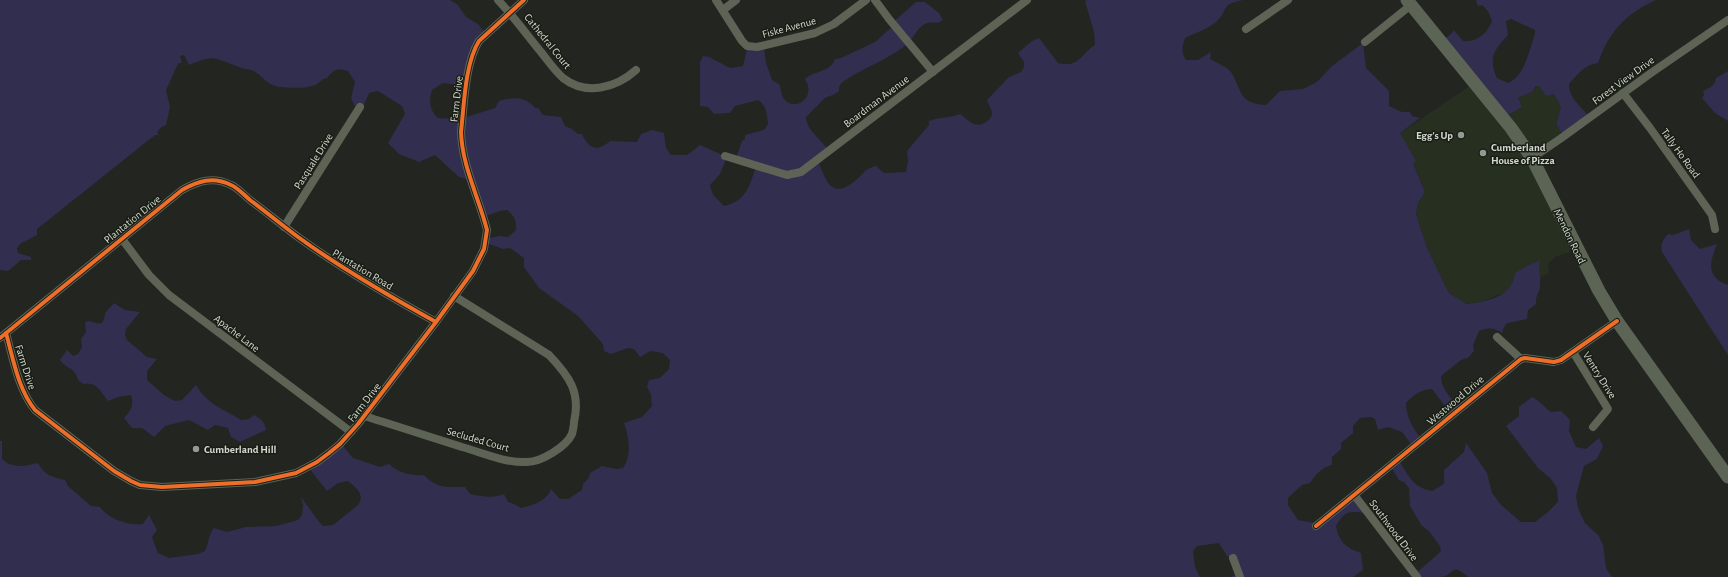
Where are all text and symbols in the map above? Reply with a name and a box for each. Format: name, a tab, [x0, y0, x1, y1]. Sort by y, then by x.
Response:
street label: Cathedral Court	[522, 12, 573, 71]
street label: Fiske Avenue	[761, 15, 817, 40]
street label: Forest View Drive	[1590, 54, 1656, 107]
street label: Boardman Avenue	[842, 73, 911, 129]
street label: Farm Drive	[448, 75, 465, 123]
street label: Tally Ho Road	[1659, 127, 1702, 180]
place label: Egg's Up	[1416, 130, 1453, 141]
marker: Egg's Up	[1456, 130, 1466, 140]
street label: Pasquale Drive	[292, 131, 335, 191]
place label: Cumberland House of Pizza	[1491, 142, 1555, 166]
marker: Cumberland House of Pizza	[1478, 148, 1488, 158]
street label: Plantation Drive	[102, 193, 163, 246]
street label: Mendon Road	[1552, 207, 1588, 266]
street label: Plantation Road	[331, 247, 395, 292]
street label: Apache Lane	[212, 313, 262, 354]
street label: Farm Drive	[13, 343, 38, 391]
street label: Ventry Drive	[1581, 350, 1618, 401]
street label: Westwood Drive	[1425, 374, 1486, 427]
street label: Farm Drive	[346, 381, 383, 424]
street label: Secluded Court	[445, 425, 511, 454]
marker: Cumberland Hill	[191, 444, 201, 454]
place label: Cumberland Hill	[204, 444, 277, 455]
street label: Southwood Drive	[1367, 498, 1420, 563]

